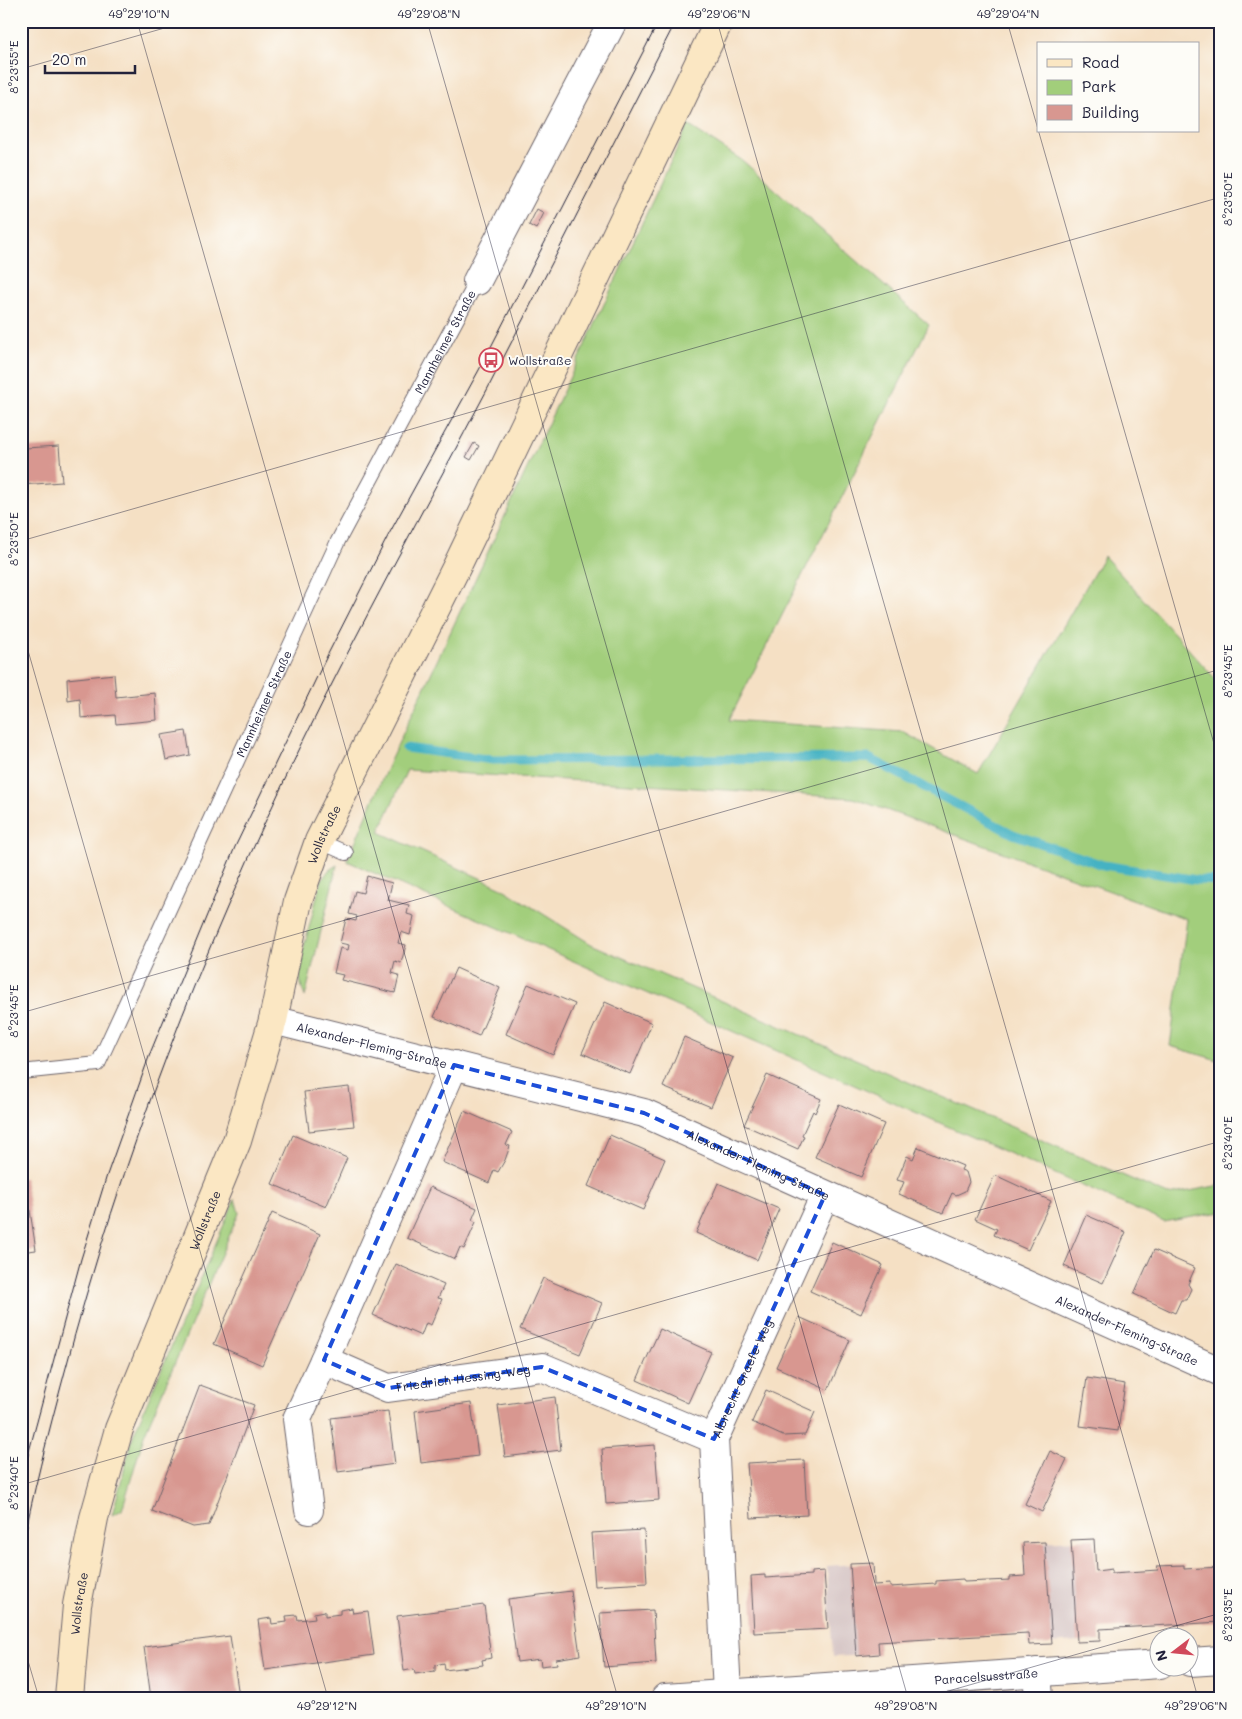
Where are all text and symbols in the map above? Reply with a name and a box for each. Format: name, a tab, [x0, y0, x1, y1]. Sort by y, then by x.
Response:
text: 49°29'10"N	[108, 5, 170, 21]
text: 49°29'08"N	[398, 5, 460, 21]
text: 49°29'06"N	[688, 5, 750, 21]
text: 49°29'04"N	[977, 5, 1039, 21]
text: 8°23'55"E	[5, 40, 21, 94]
scale bar	[45, 42, 135, 74]
legend	[1037, 42, 1200, 132]
text: 20 m	[52, 49, 86, 69]
text: Road	[1082, 52, 1119, 72]
text: Park	[1082, 76, 1116, 96]
text: Building	[1082, 102, 1139, 122]
text: 8°23'50"E	[1219, 172, 1235, 226]
street label: Mannheimer Straße	[410, 287, 479, 396]
bus stop icon: Wollstraße	[478, 347, 504, 373]
place label: Wollstraße	[508, 352, 571, 368]
text: 8°23'50"E	[5, 512, 21, 566]
text: 8°23'45"E	[1219, 644, 1235, 698]
street label: Mannheimer Straße	[232, 648, 295, 760]
street label: Wollstraße	[304, 802, 344, 866]
text: 8°23'45"E	[5, 984, 21, 1038]
street label: Alexander-Fleming-Straße	[295, 1018, 449, 1071]
text: 8°23'40"E	[1219, 1116, 1235, 1170]
street label: Alexander-Fleming-Straße	[685, 1125, 832, 1203]
street label: Wollstraße	[185, 1188, 224, 1253]
street label: Alexander-Fleming-Straße	[1053, 1291, 1201, 1369]
street label: Albrecht-Graefe-Weg	[708, 1316, 776, 1440]
street label: Friedrich-Hessing-Weg	[395, 1361, 531, 1395]
text: 8°23'40"E	[5, 1456, 21, 1510]
street label: Wollstraße	[66, 1571, 91, 1636]
text: 8°23'35"E	[1219, 1588, 1235, 1642]
north arrow	[1150, 1626, 1200, 1676]
text: N	[1150, 1648, 1172, 1663]
street label: Paracelsusstraße	[934, 1664, 1039, 1687]
text: 49°29'12"N	[297, 1697, 357, 1713]
text: 49°29'10"N	[585, 1697, 647, 1713]
text: 49°29'08"N	[875, 1697, 937, 1713]
text: 49°29'06"N	[1165, 1697, 1227, 1713]

